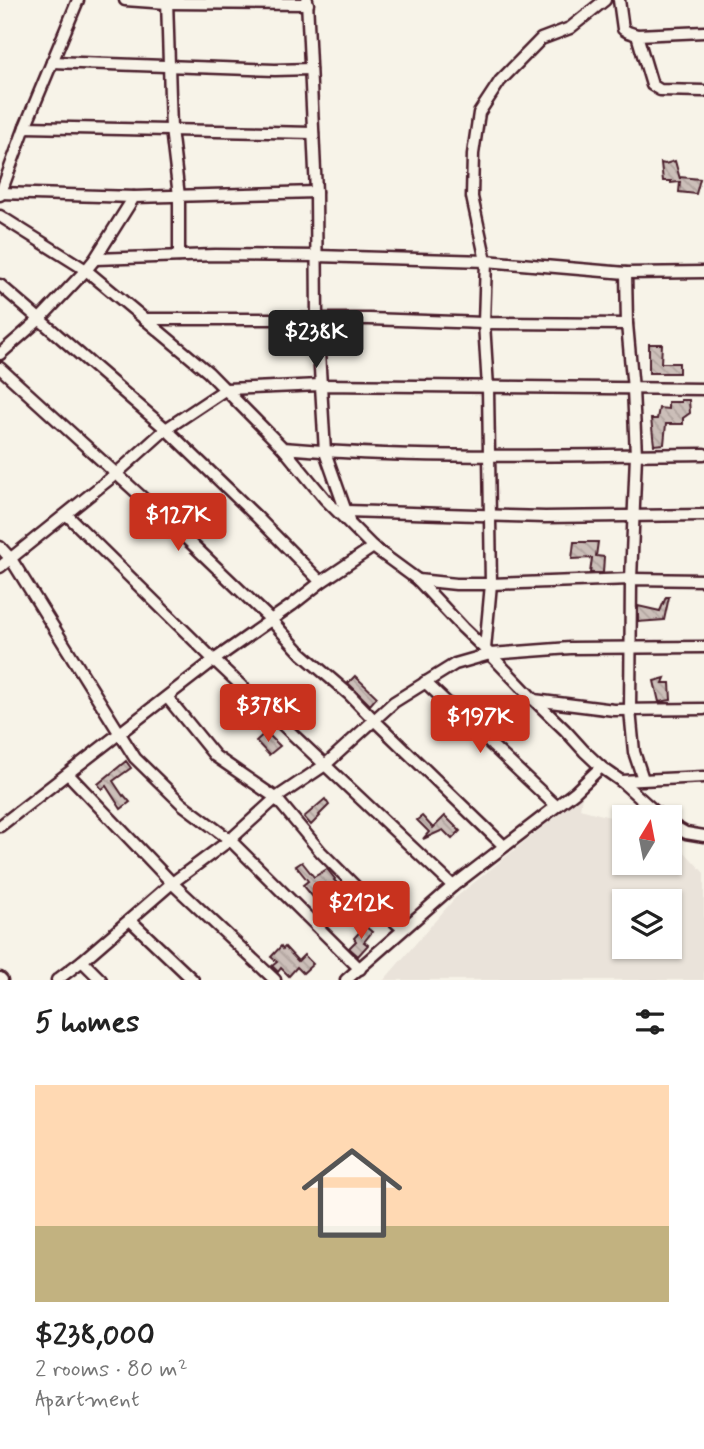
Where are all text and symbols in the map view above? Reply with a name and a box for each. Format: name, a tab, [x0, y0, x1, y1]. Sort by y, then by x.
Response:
pin: $238K	[267, 310, 365, 370]
text: $238K	[284, 318, 348, 348]
pin: $127K	[129, 494, 227, 553]
text: $127K	[145, 501, 211, 531]
pin: $378K	[219, 684, 317, 744]
text: $378K	[236, 692, 300, 722]
pin: $197K	[431, 696, 529, 755]
text: $197K	[447, 703, 513, 733]
north arrow	[612, 805, 682, 875]
map controls	[612, 805, 682, 959]
pin: $212K	[312, 881, 410, 941]
text: $212K	[329, 889, 393, 919]
button: layers	[612, 889, 682, 959]
text: 5 homes	[35, 1003, 140, 1042]
icon: filters	[631, 1003, 669, 1041]
icon: home	[289, 1130, 415, 1256]
text: $238,000	[35, 1316, 155, 1355]
text: 2 rooms · 80 m²	[35, 1355, 188, 1385]
text: Apartment	[35, 1385, 140, 1415]

